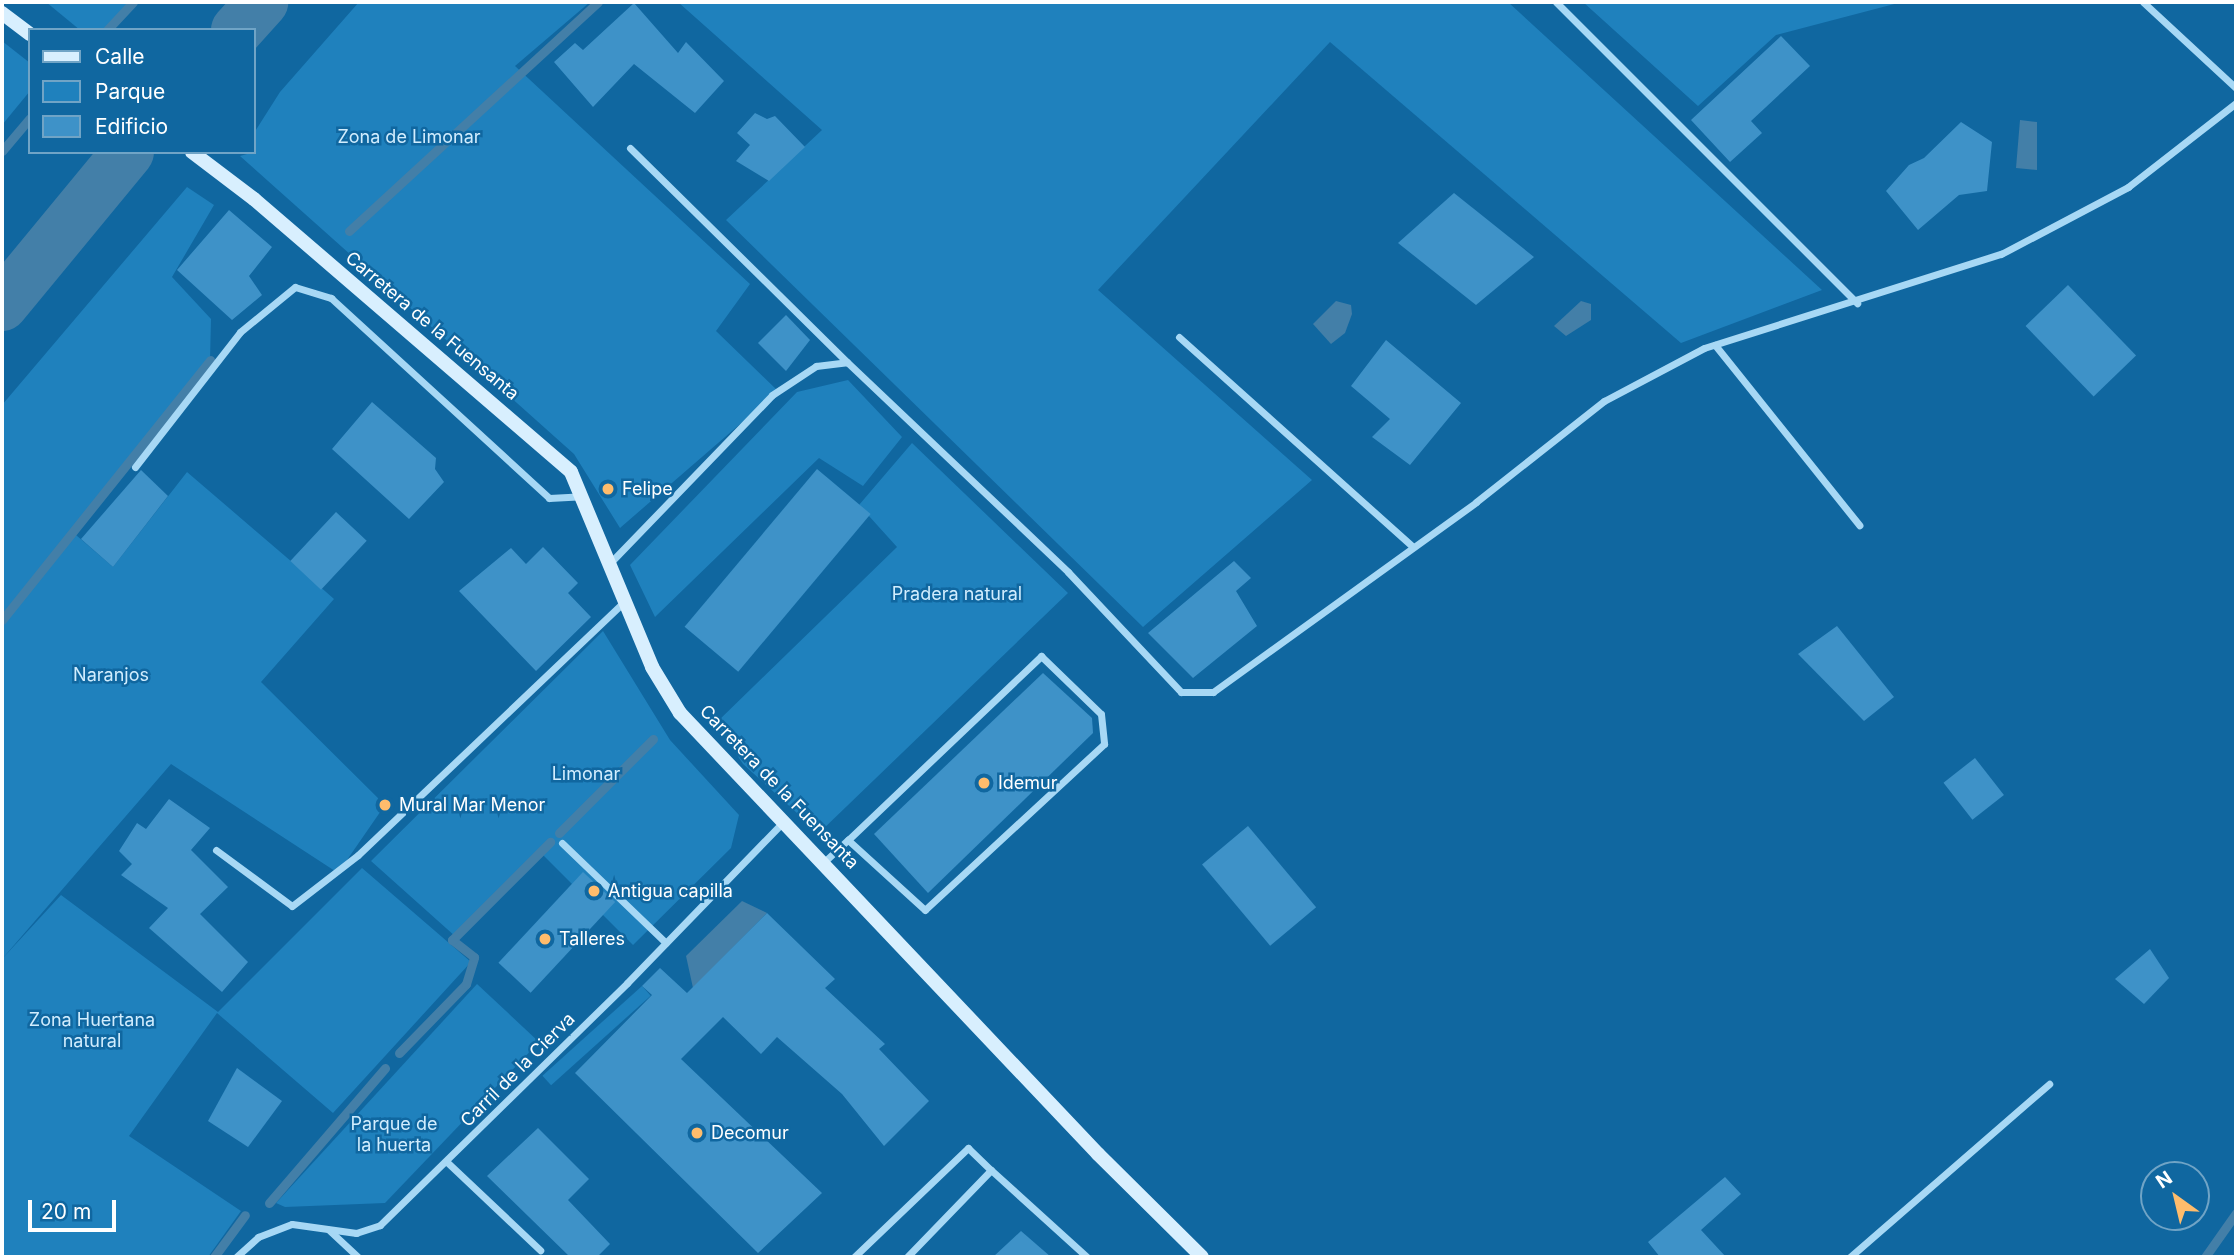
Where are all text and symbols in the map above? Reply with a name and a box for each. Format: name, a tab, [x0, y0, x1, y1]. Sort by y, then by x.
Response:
legend	[28, 28, 256, 154]
text: Calle	[95, 44, 145, 69]
text: Parque	[95, 79, 165, 104]
text: Edificio	[95, 114, 168, 139]
park label: Zona de Limonar	[337, 126, 481, 148]
street label: Carretera de la Fuensanta	[341, 247, 523, 405]
place label: Felipe	[622, 478, 673, 500]
marker: Felipe	[600, 481, 616, 497]
park label: Pradera natural	[892, 583, 1022, 605]
park label: Naranjos	[73, 664, 149, 686]
street label: Carretera de la Fuensanta	[695, 700, 863, 874]
park label: Limonar	[552, 763, 620, 785]
place label: Idemur	[998, 772, 1058, 794]
marker: Idemur	[976, 775, 992, 791]
place label: Mural Mar Menor	[399, 794, 545, 816]
marker: Mural Mar Menor	[377, 797, 393, 813]
place label: Antigua capilla	[608, 880, 733, 902]
marker: Antigua capilla	[586, 883, 602, 899]
place label: Talleres	[559, 928, 625, 950]
marker: Talleres	[537, 931, 553, 947]
street label: Carril de la Cierva	[456, 1008, 580, 1132]
park label: Zona Huertana natural	[29, 1010, 155, 1052]
park label: Parque de la huerta	[351, 1114, 437, 1156]
place label: Decomur	[711, 1122, 789, 1144]
marker: Decomur	[689, 1125, 705, 1141]
north arrow	[2140, 1161, 2210, 1231]
text: N	[2152, 1166, 2177, 1193]
scale bar	[32, 1186, 119, 1230]
text: 20 m	[41, 1199, 91, 1224]

